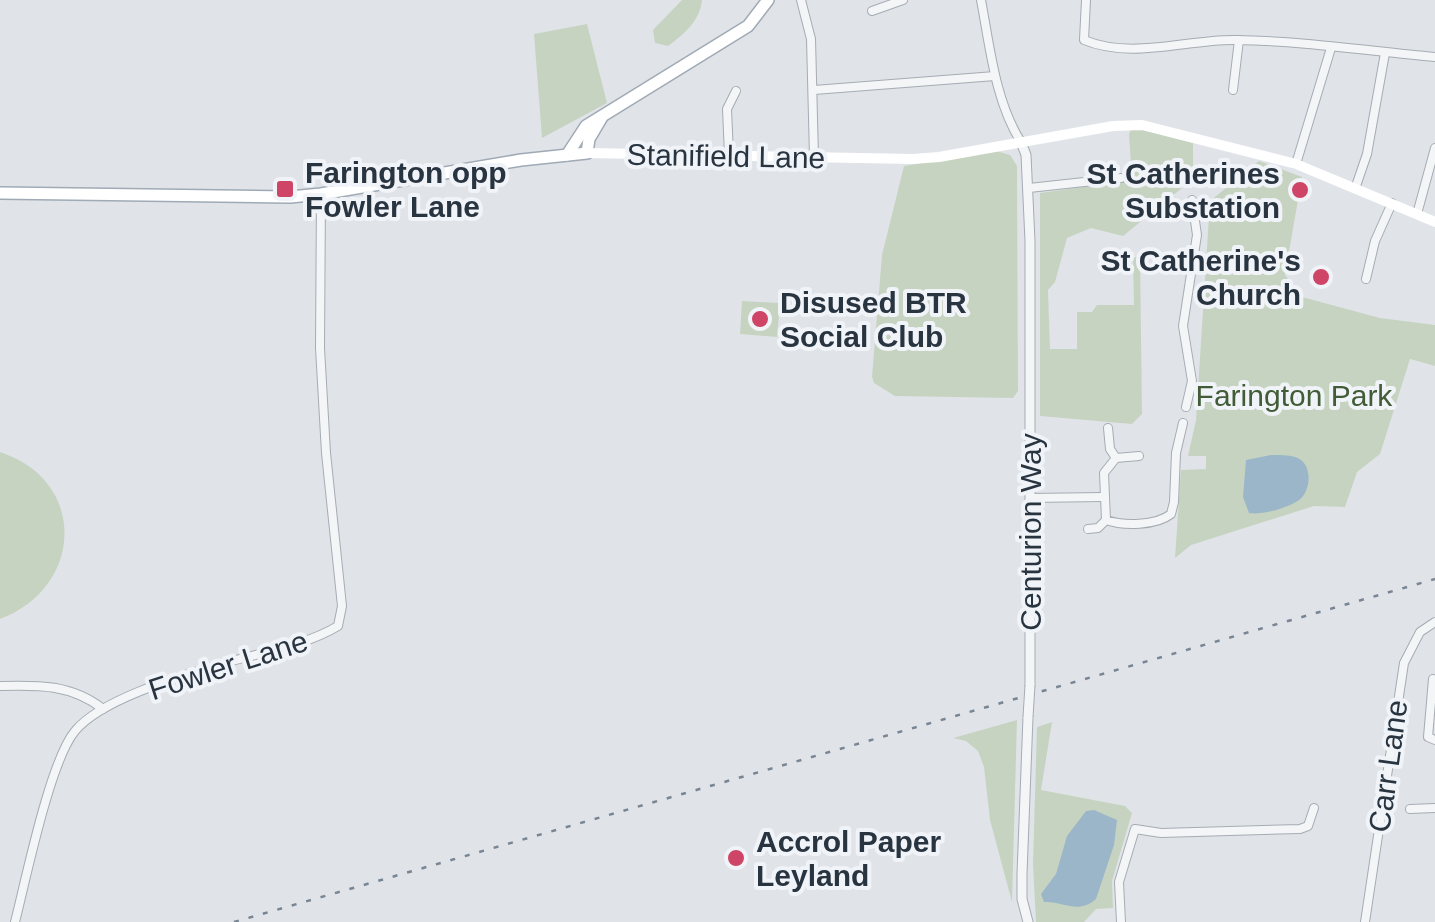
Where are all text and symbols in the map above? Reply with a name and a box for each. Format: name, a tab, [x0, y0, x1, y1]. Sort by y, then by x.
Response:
street label: Stanifield Lane	[626, 138, 826, 174]
place label: Farington opp Fowler Lane	[305, 156, 507, 223]
place label: St Catherines Substation	[1087, 157, 1280, 224]
marker: Farington opp Fowler Lane	[274, 178, 296, 200]
marker: St Catherines Substation	[1289, 179, 1311, 201]
place label: St Catherine's Church	[1100, 244, 1301, 311]
marker: St Catherine's Church	[1310, 266, 1332, 288]
place label: Disused BTR Social Club	[780, 286, 967, 353]
marker: Disused BTR Social Club	[749, 308, 771, 330]
park label: Farington Park	[1196, 379, 1393, 412]
street label: Centurion Way	[1014, 433, 1047, 631]
street label: Fowler Lane	[144, 624, 312, 706]
street label: Carr Lane	[1362, 698, 1414, 834]
place label: Accrol Paper Leyland	[756, 825, 941, 892]
marker: Accrol Paper Leyland	[725, 847, 747, 869]

